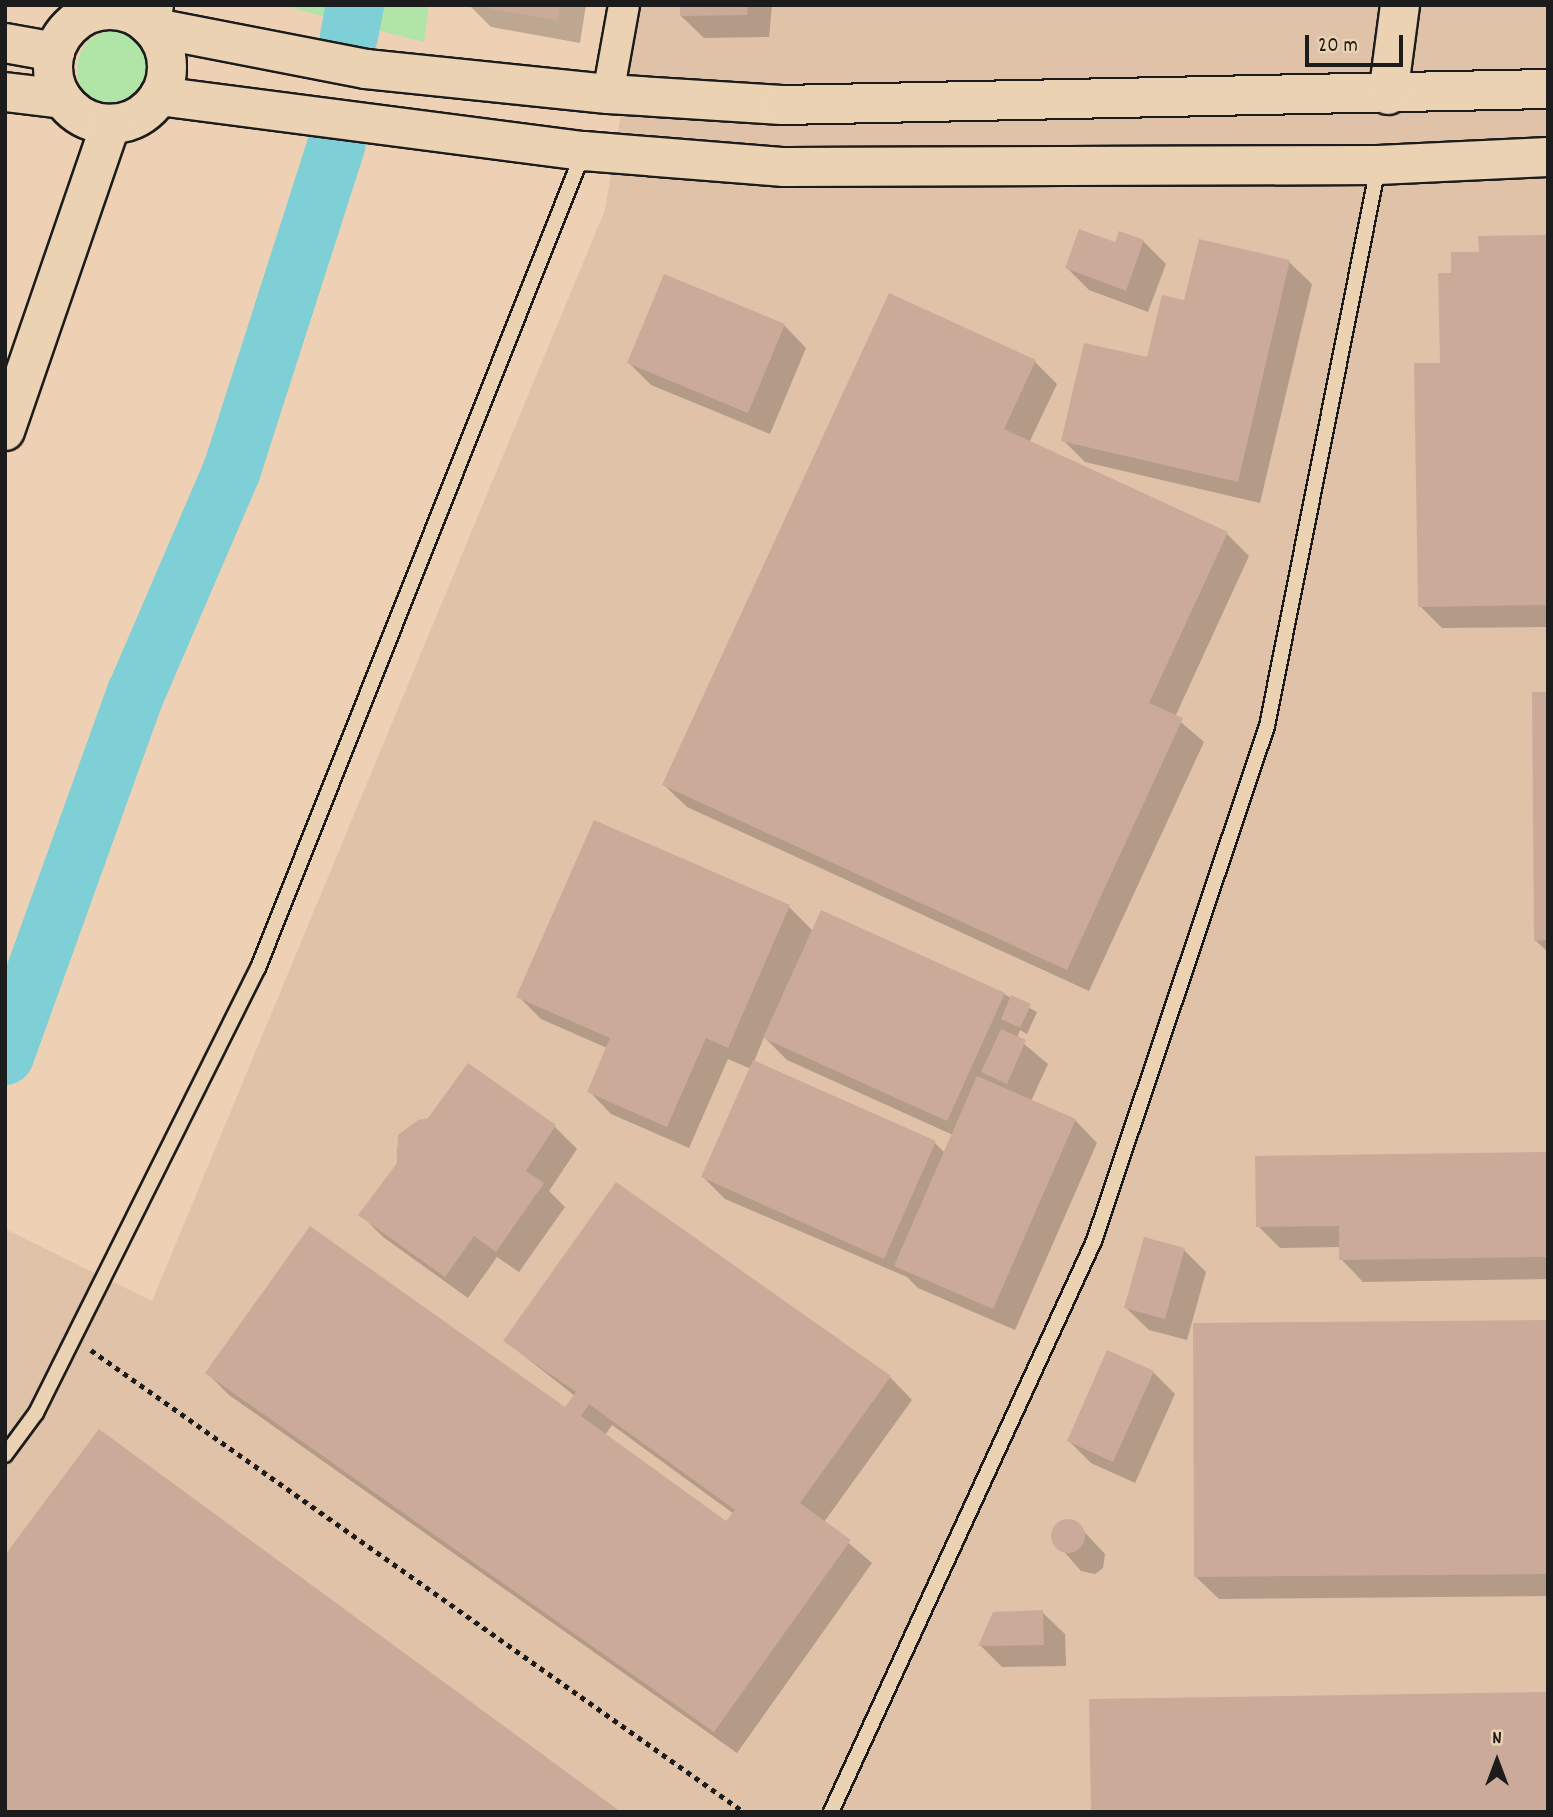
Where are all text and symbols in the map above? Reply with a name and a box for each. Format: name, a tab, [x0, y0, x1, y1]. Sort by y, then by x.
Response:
scale bar	[1308, 21, 1406, 65]
text: 20 m	[1318, 32, 1358, 62]
north arrow	[1462, 1726, 1532, 1796]
text: N	[1492, 1726, 1502, 1753]

